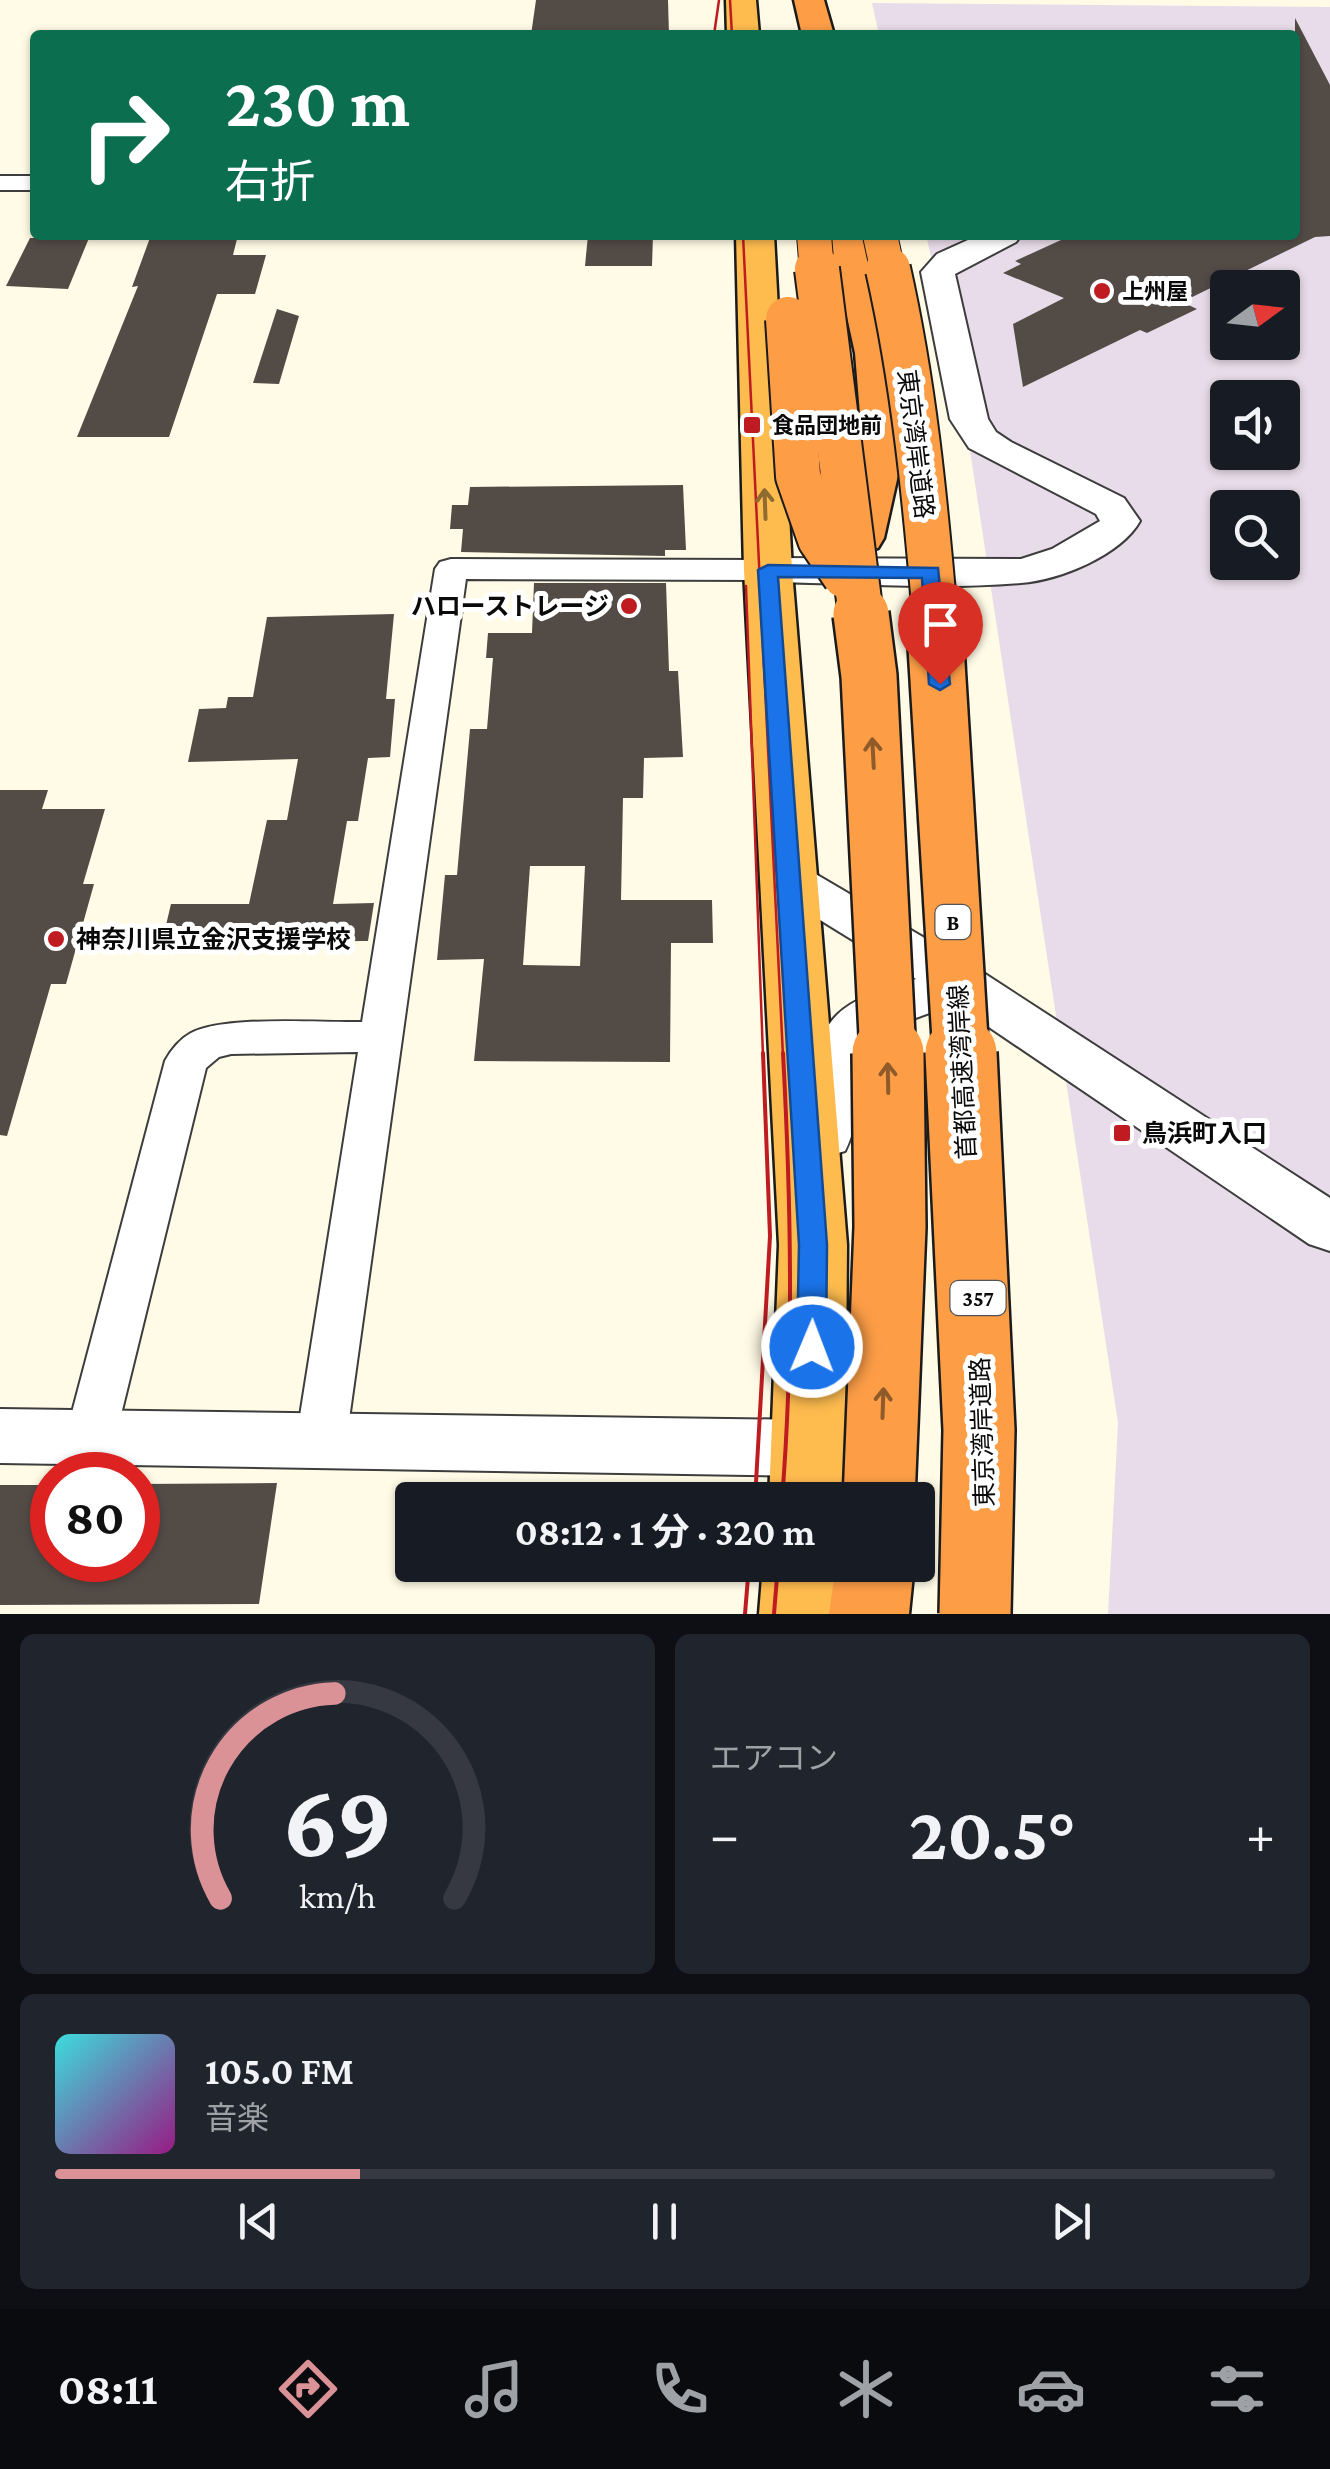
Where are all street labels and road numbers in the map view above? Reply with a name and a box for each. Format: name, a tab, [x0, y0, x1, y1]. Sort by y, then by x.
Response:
street label: 東京湾岸道路	[893, 368, 938, 520]
road number: B	[936, 905, 970, 939]
street label: 首都高速湾岸線	[944, 984, 981, 1160]
road number: 357	[950, 1281, 1006, 1315]
street label: 東京湾岸道路	[966, 1357, 999, 1507]

